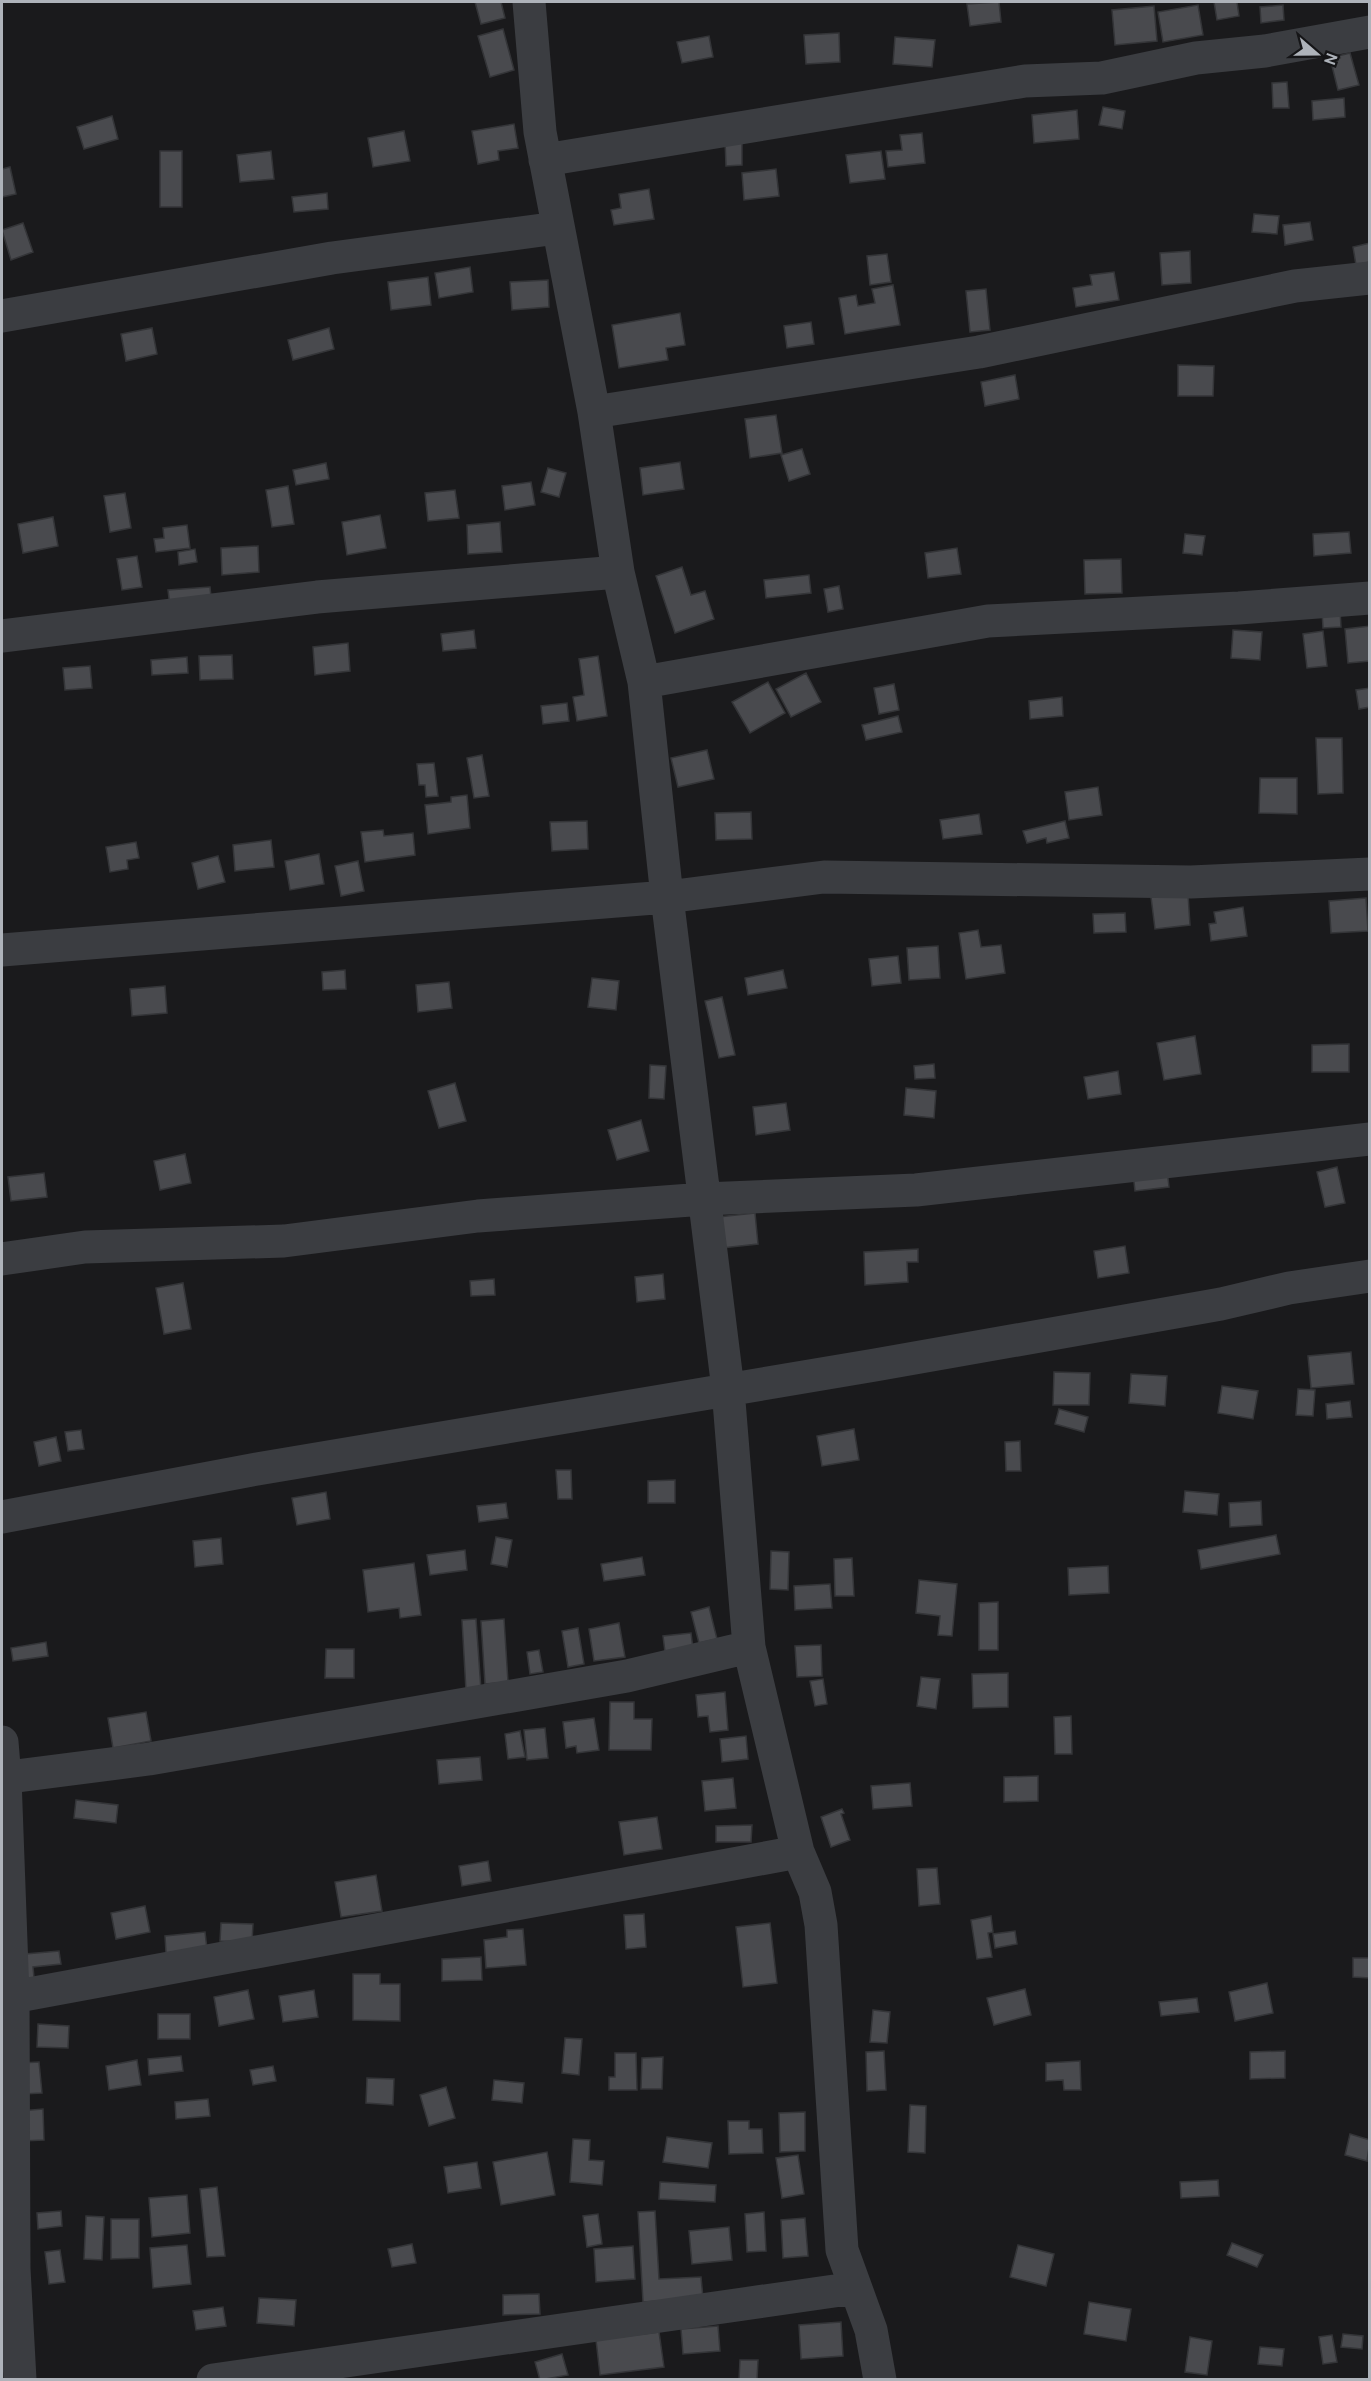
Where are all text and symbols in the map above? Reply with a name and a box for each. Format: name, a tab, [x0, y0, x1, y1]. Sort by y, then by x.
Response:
north arrow	[1287, 24, 1347, 84]
text: N	[1320, 50, 1341, 68]

